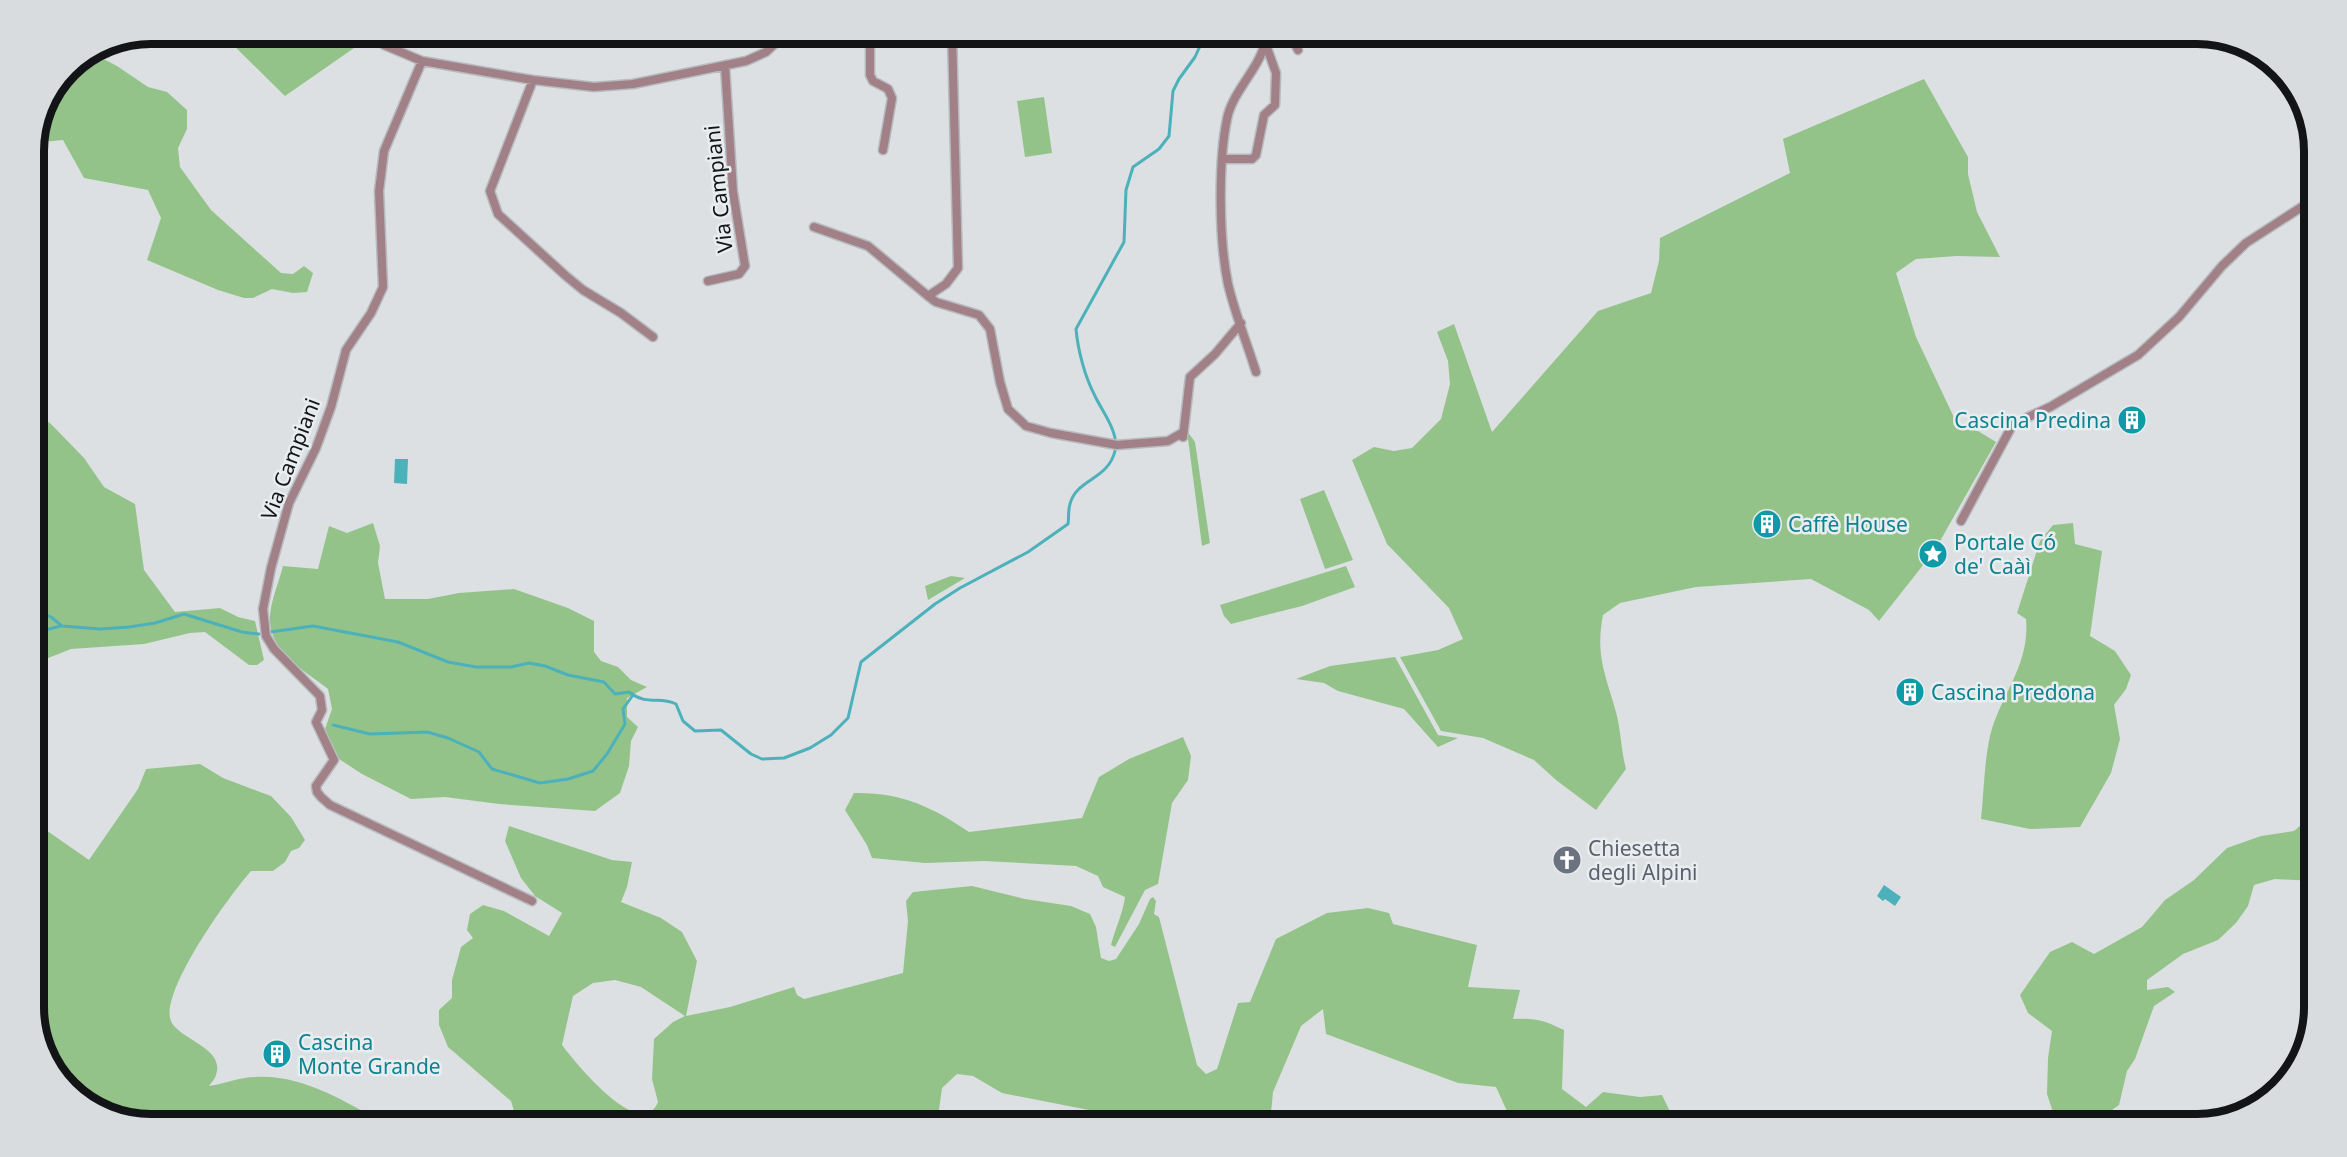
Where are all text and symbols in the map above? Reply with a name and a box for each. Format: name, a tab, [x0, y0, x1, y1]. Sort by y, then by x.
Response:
street label: Via Campiani	[697, 124, 739, 254]
street label: Via Campiani	[254, 394, 326, 524]
building icon: Cascina Predina	[2116, 404, 2148, 436]
place label: Cascina Predina	[1954, 406, 2111, 434]
building icon: Caffè House	[1751, 508, 1783, 540]
place label: Caffè House	[1788, 510, 1908, 538]
place label: Portale Có de' Caàì	[1954, 528, 2056, 580]
place icon: Portale Có de' Caàì	[1917, 538, 1949, 570]
building icon: Cascina Predona	[1894, 676, 1926, 708]
place label: Cascina Predona	[1931, 678, 2095, 706]
place label: Chiesetta degli Alpini	[1588, 834, 1698, 886]
church icon: Chiesetta degli Alpini	[1551, 844, 1583, 876]
place label: Cascina Monte Grande	[298, 1028, 441, 1080]
building icon: Cascina Monte Grande	[261, 1038, 293, 1070]

